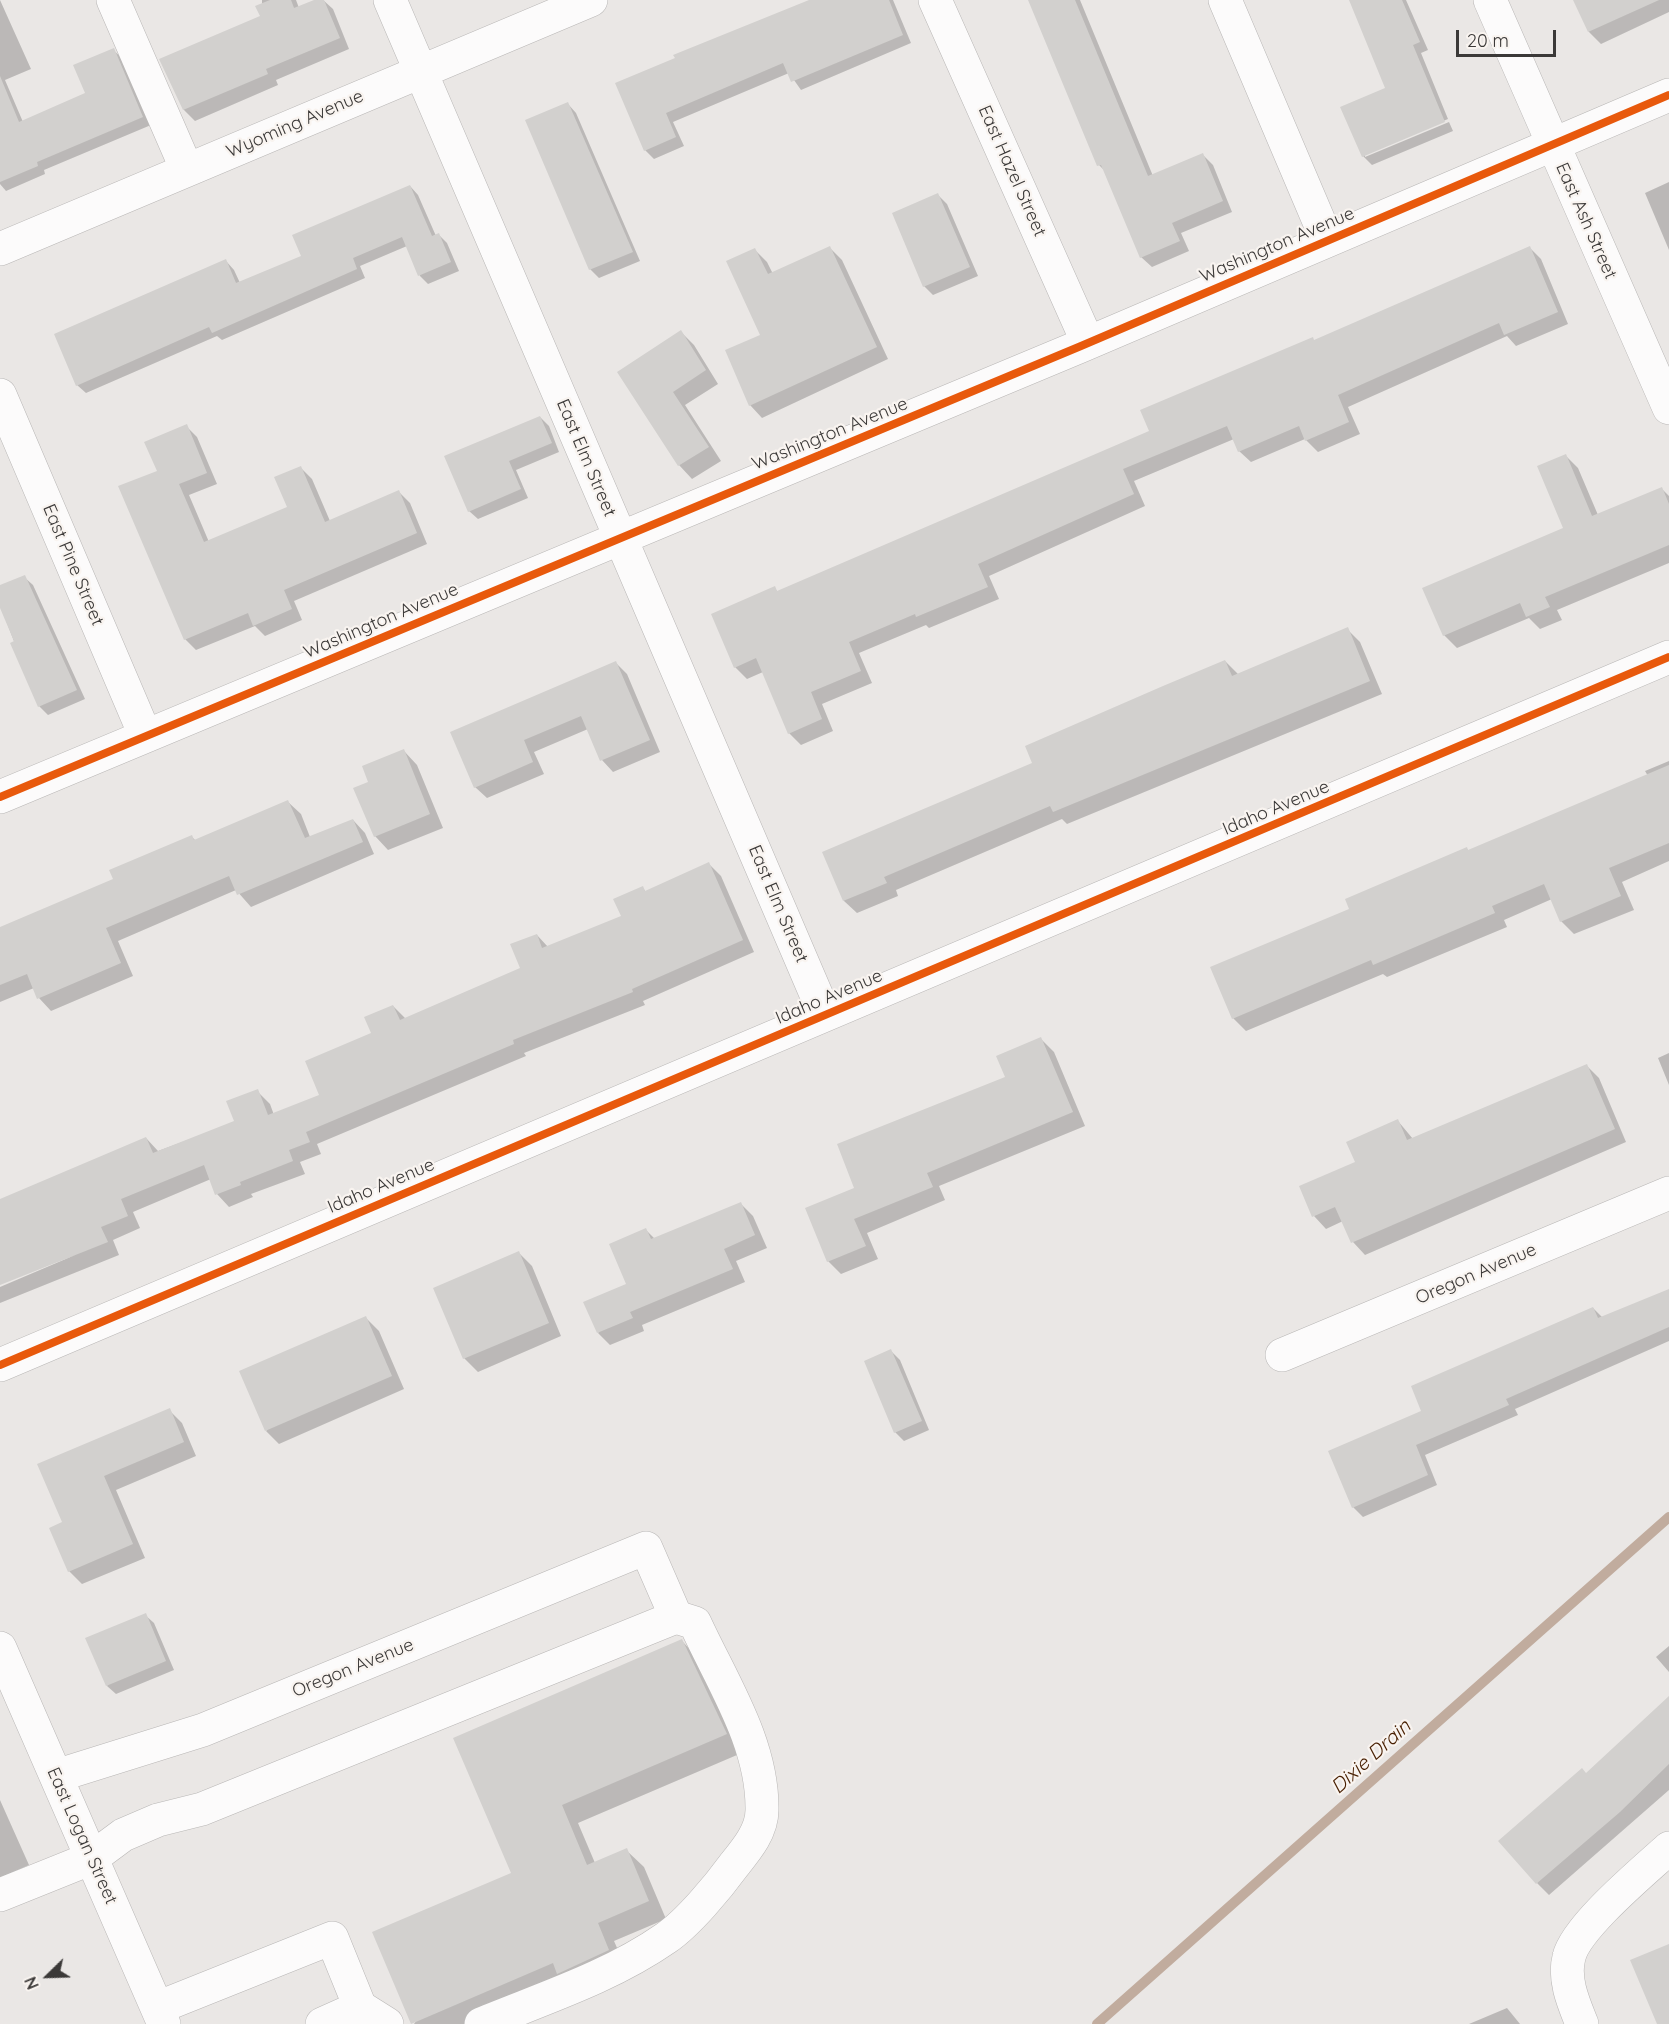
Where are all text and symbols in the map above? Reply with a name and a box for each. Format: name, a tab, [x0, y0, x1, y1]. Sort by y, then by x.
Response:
scale bar	[1459, 18, 1560, 56]
text: 20 m	[1467, 29, 1509, 52]
street label: Wyoming Avenue	[223, 85, 367, 163]
street label: East Hazel Street	[973, 102, 1051, 240]
street label: East Ash Street	[1551, 160, 1621, 282]
street label: Washington Avenue	[1196, 203, 1358, 287]
street label: Washington Avenue	[749, 393, 911, 475]
street label: East Elm Street	[552, 396, 620, 520]
street label: East Pine Street	[38, 501, 108, 629]
street label: Washington Avenue	[300, 579, 462, 663]
street label: Idaho Avenue	[1219, 776, 1333, 840]
street label: East Elm Street	[744, 842, 812, 966]
street label: Idaho Avenue	[772, 965, 886, 1029]
street label: Idaho Avenue	[324, 1154, 438, 1218]
street label: Oregon Avenue	[1412, 1239, 1540, 1309]
street label: Oregon Avenue	[289, 1634, 417, 1702]
water label: Dixie Drain	[1326, 1715, 1416, 1799]
street label: East Logan Street	[42, 1764, 122, 1908]
north arrow	[18, 1946, 78, 2006]
text: N	[20, 1974, 43, 1992]

